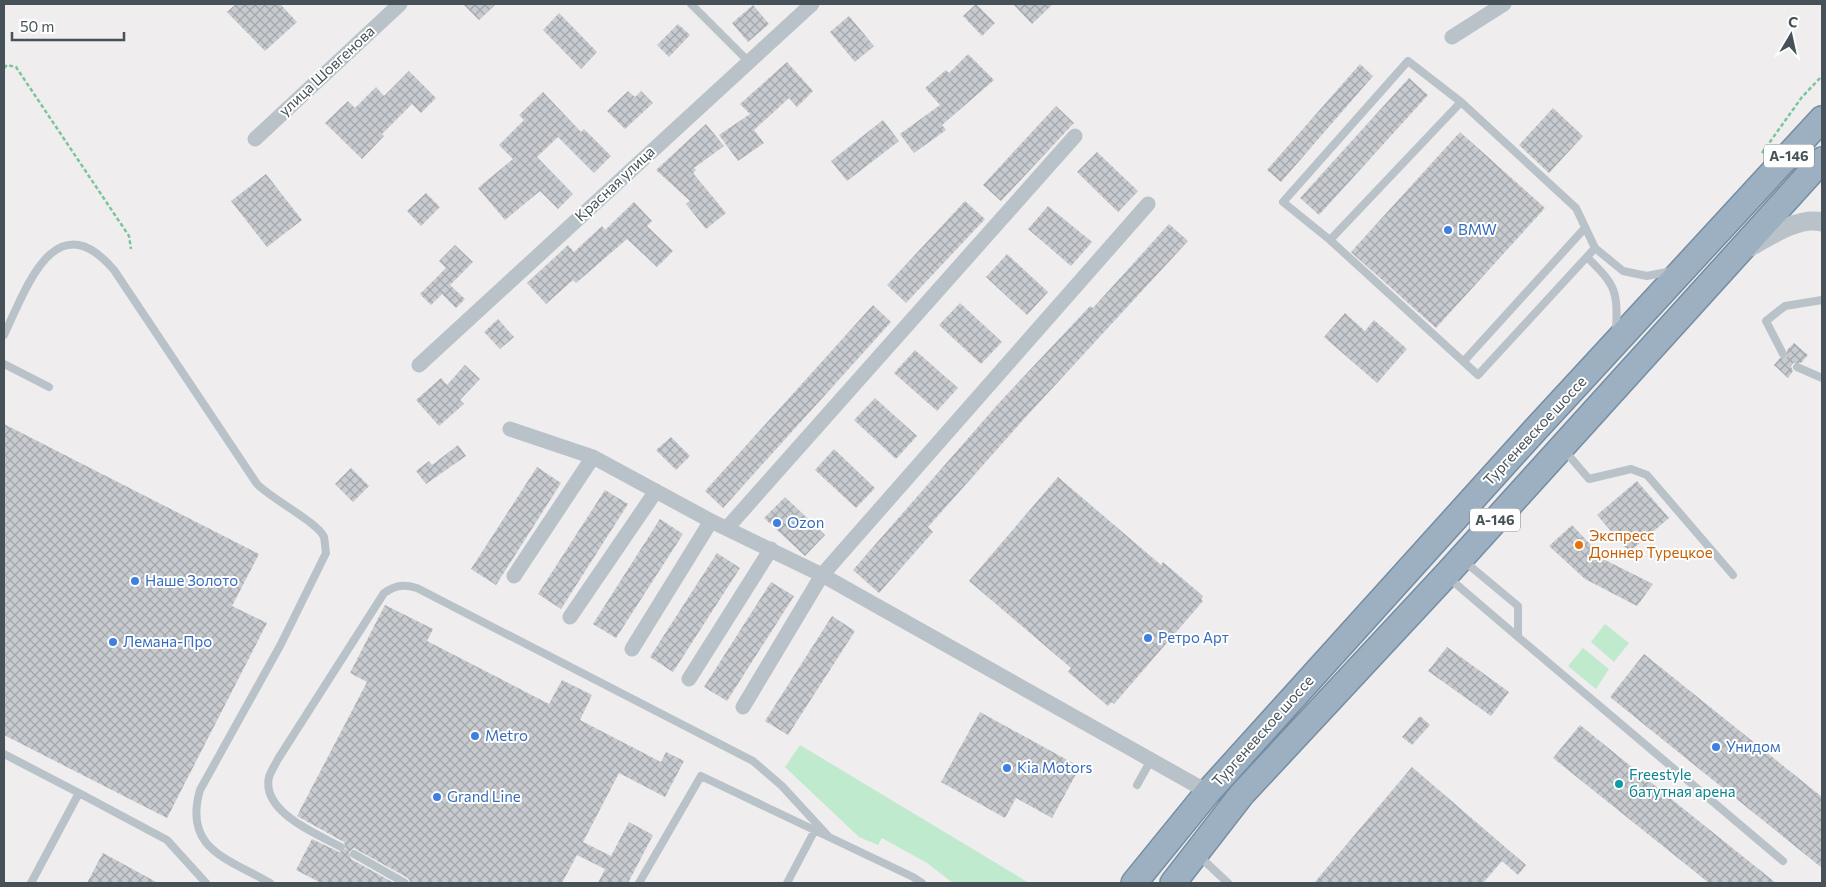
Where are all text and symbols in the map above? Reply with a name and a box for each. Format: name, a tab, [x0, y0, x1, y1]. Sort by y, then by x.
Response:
scale bar	[12, 10, 125, 42]
north arrow	[1766, 10, 1816, 60]
text: С	[1787, 13, 1799, 31]
text: 50 m	[20, 17, 54, 35]
street label: улица Шовгенова	[275, 21, 378, 119]
street label: Красная улица	[571, 142, 658, 225]
road number: А-146	[1764, 144, 1814, 168]
place label: BMW	[1458, 220, 1497, 238]
marker: BMW	[1442, 224, 1454, 236]
street label: Тургеневское шоссе	[1479, 372, 1590, 489]
road number: А-146	[1470, 508, 1520, 532]
place label: Ozon	[787, 513, 824, 531]
marker: Ozon	[771, 517, 783, 529]
place label: Экспресс Доннер Турецкое	[1589, 526, 1713, 561]
marker: Экспресс Доннер Турецкое	[1573, 539, 1585, 551]
place label: Наше Золото	[145, 571, 238, 589]
marker: Наше Золото	[129, 575, 141, 587]
place label: Ретро Арт	[1158, 628, 1229, 646]
place label: Лемана-Про	[123, 632, 212, 650]
marker: Ретро Арт	[1142, 632, 1154, 644]
marker: Лемана-Про	[107, 636, 119, 648]
street label: Тургеневское шоссе	[1208, 671, 1317, 789]
place label: Metro	[485, 726, 528, 744]
marker: Metro	[469, 730, 481, 742]
place label: Унидом	[1726, 737, 1781, 755]
marker: Унидом	[1710, 741, 1722, 753]
place label: Kia Motors	[1017, 758, 1093, 776]
marker: Kia Motors	[1001, 762, 1013, 774]
place label: Freestyle батутная арена	[1629, 765, 1736, 800]
marker: Freestyle батутная арена	[1613, 778, 1625, 790]
place label: Grand Line	[447, 787, 521, 805]
marker: Grand Line	[431, 791, 443, 803]

